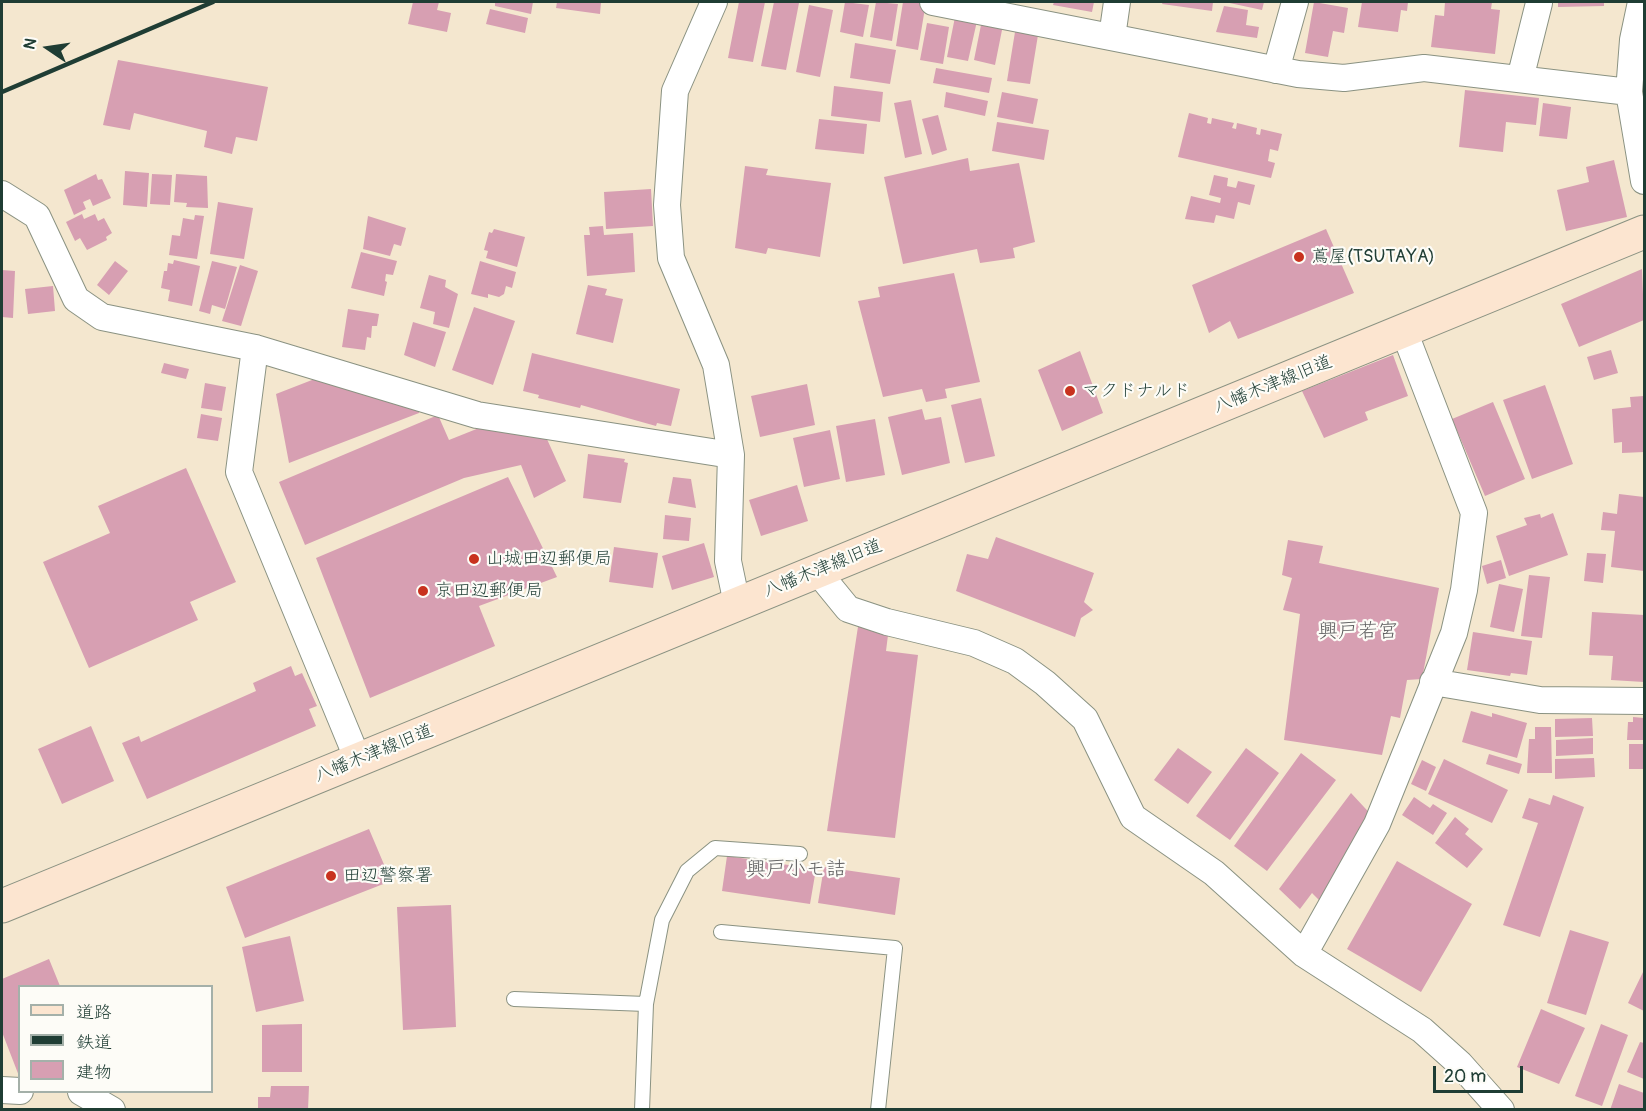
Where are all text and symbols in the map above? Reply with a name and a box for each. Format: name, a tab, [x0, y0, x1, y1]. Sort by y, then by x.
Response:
north arrow	[18, 18, 78, 78]
text: N	[19, 36, 41, 51]
place label: 蔦屋(TSUTAYA)	[1311, 246, 1435, 268]
marker: 蔦屋(TSUTAYA)	[1292, 250, 1306, 264]
street label: 八幡木津線旧道	[1211, 351, 1335, 419]
place label: マクドナルド	[1082, 380, 1190, 402]
marker: マクドナルド	[1063, 384, 1077, 398]
street label: 八幡木津線旧道	[761, 535, 885, 603]
place label: 山城田辺郵便局	[486, 548, 612, 570]
marker: 山城田辺郵便局	[467, 552, 481, 566]
place label: 京田辺郵便局	[435, 580, 543, 602]
marker: 京田辺郵便局	[416, 584, 430, 598]
district label: 興戸若宮	[1318, 620, 1398, 644]
street label: 八幡木津線旧道	[312, 720, 436, 788]
district label: 興戸小モ詰	[746, 858, 846, 882]
place label: 田辺警察署	[343, 865, 433, 887]
marker: 田辺警察署	[324, 869, 338, 883]
legend	[18, 985, 213, 1093]
text: 道路	[76, 1001, 112, 1024]
text: 鉄道	[76, 1031, 112, 1054]
scale bar	[1436, 1054, 1526, 1092]
text: 建物	[76, 1061, 112, 1084]
text: 20 m	[1444, 1065, 1486, 1088]

